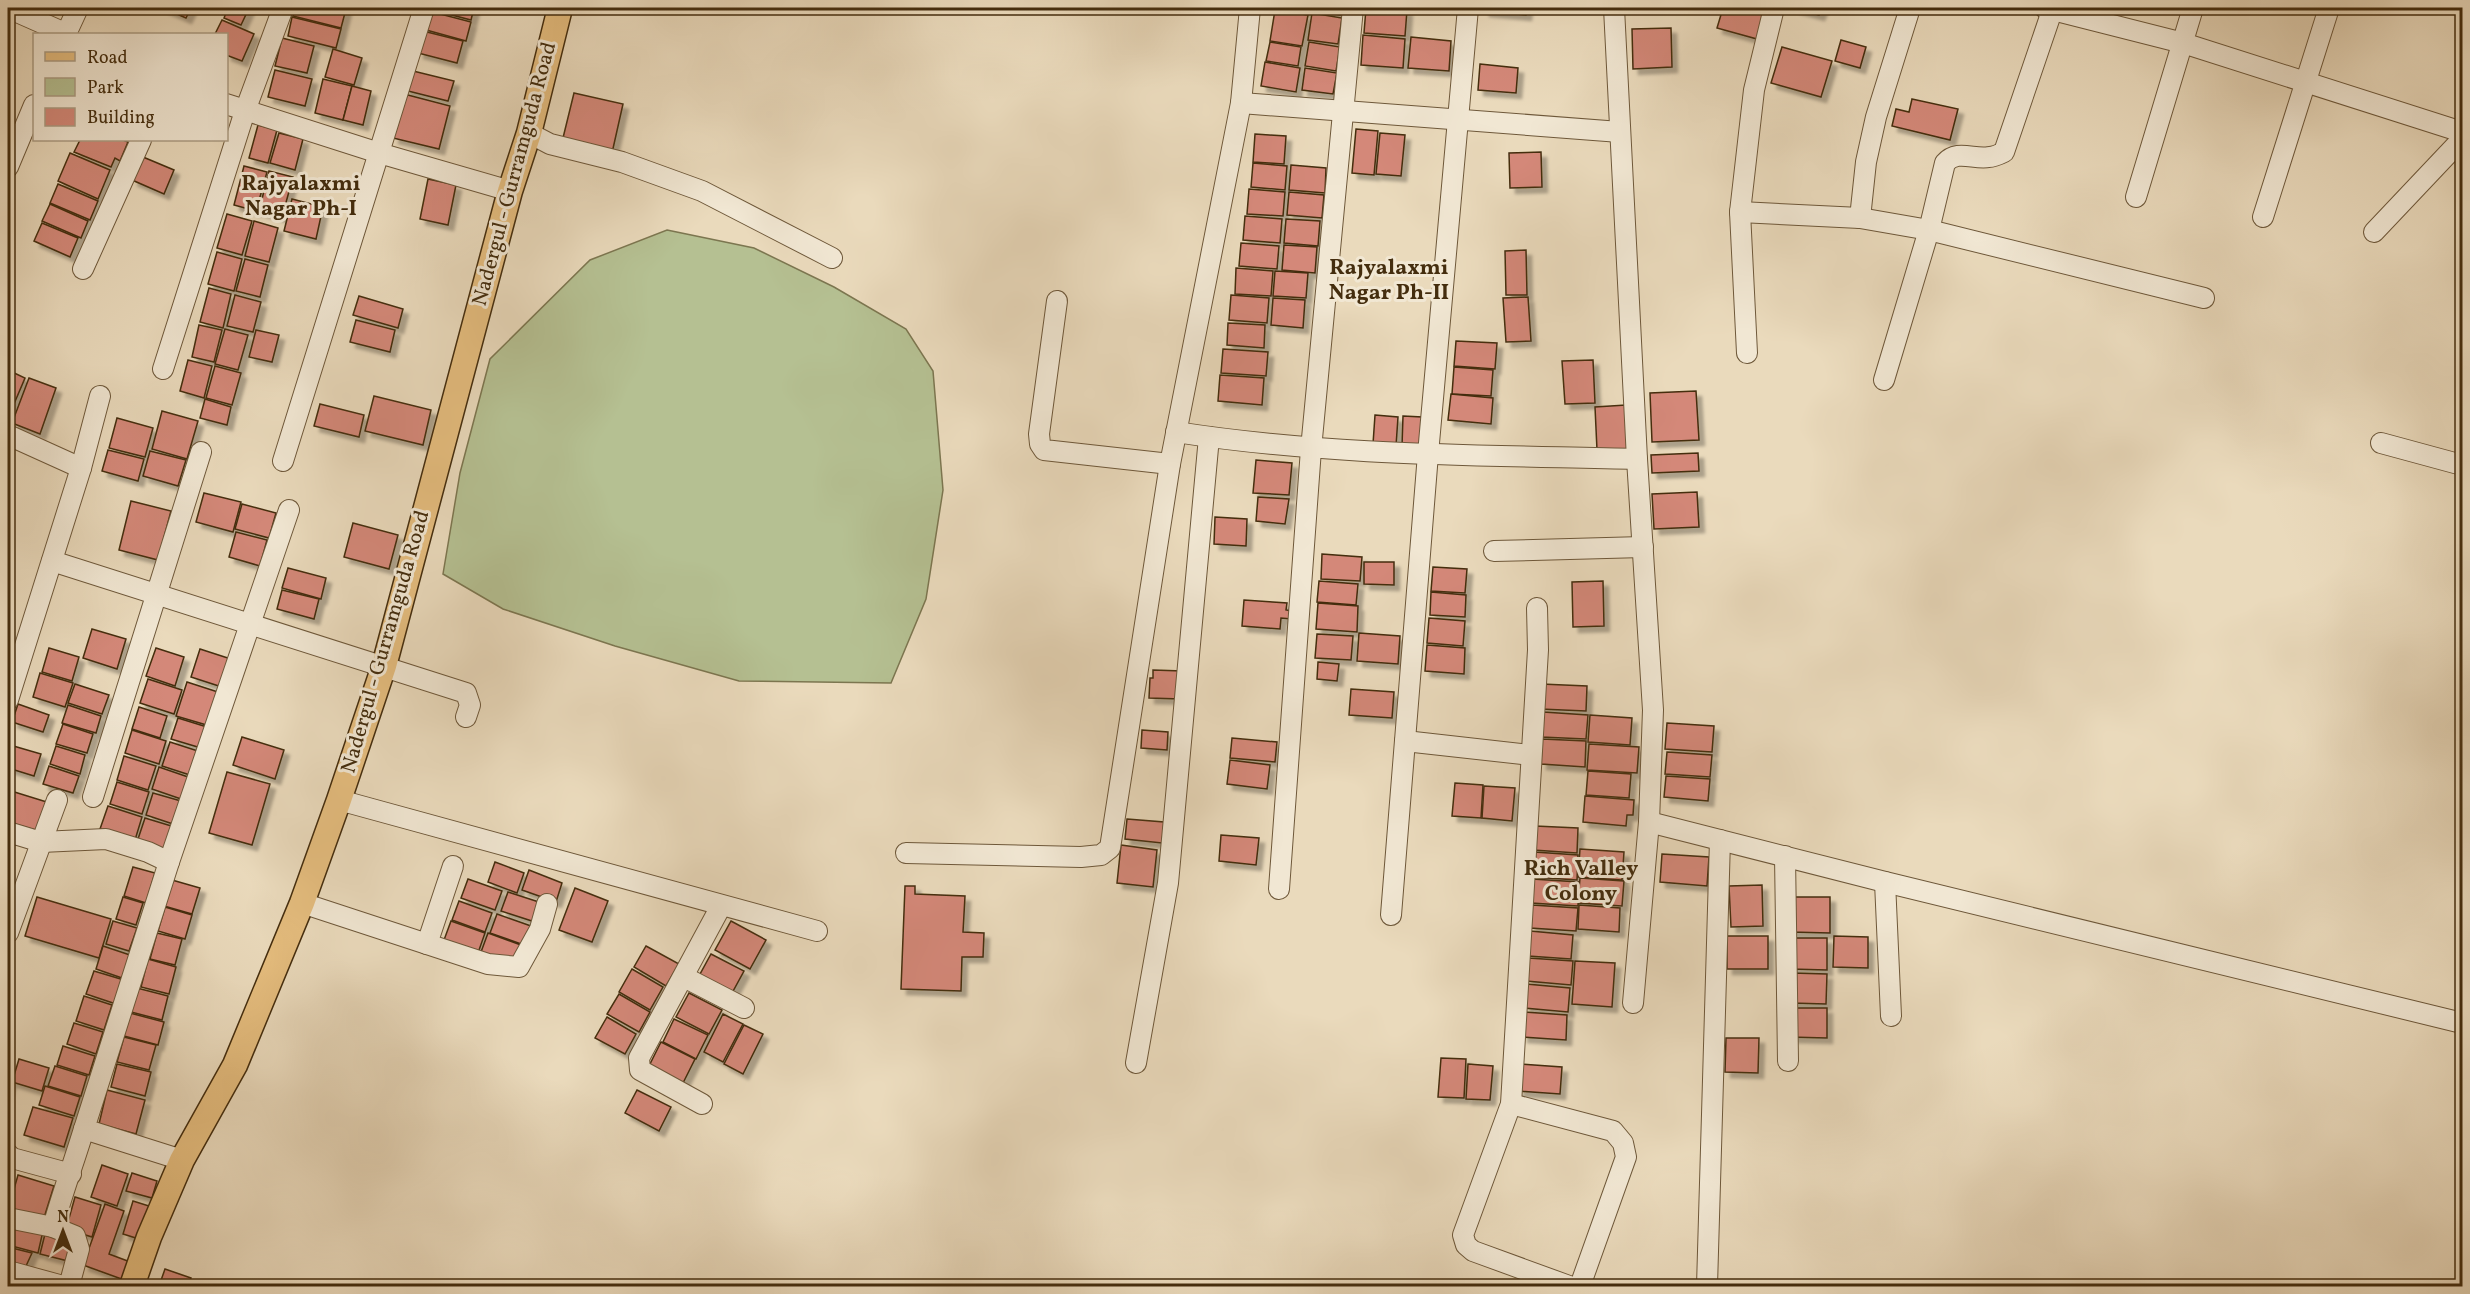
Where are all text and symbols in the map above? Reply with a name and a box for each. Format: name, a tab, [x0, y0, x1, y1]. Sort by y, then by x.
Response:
legend	[33, 33, 228, 141]
street label: Nadergul - Gurramguda Road	[466, 39, 564, 309]
text: Road	[87, 46, 128, 71]
text: Park	[87, 76, 124, 101]
text: Building	[87, 106, 155, 131]
district label: Rajyalaxmi Nagar Ph-I	[241, 169, 361, 225]
district label: Rajyalaxmi Nagar Ph-II	[1329, 253, 1449, 309]
street label: Nadergul - Gurramguda Road	[335, 507, 437, 777]
district label: Rich Valley Colony	[1524, 854, 1639, 910]
north arrow	[33, 1201, 93, 1261]
text: N	[57, 1207, 69, 1229]

